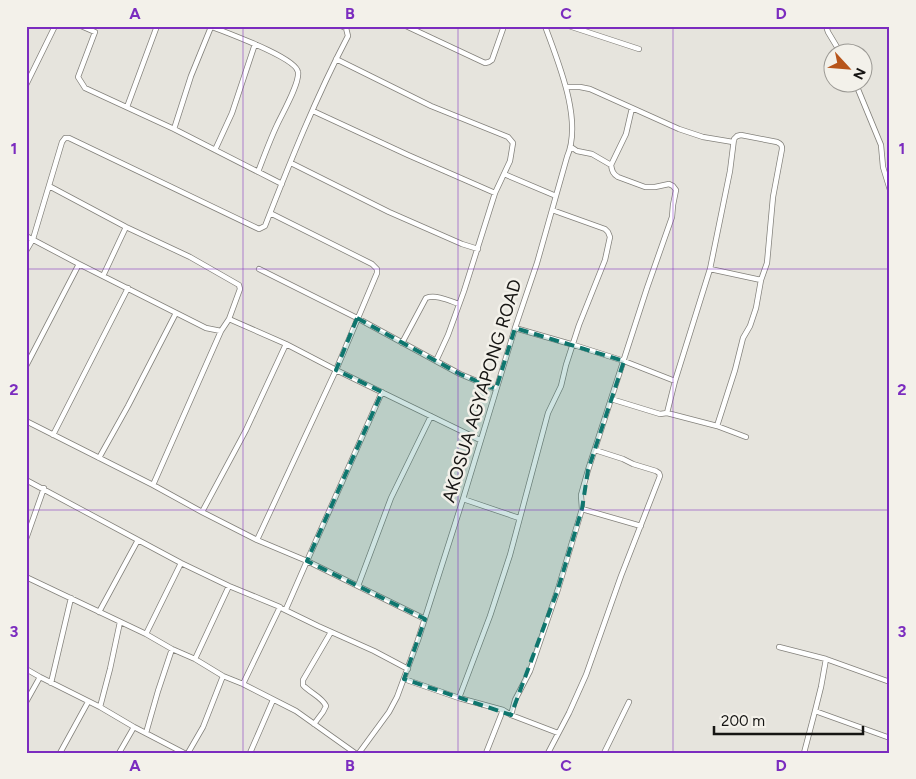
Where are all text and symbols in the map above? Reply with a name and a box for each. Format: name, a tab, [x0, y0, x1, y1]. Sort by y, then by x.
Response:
text: A	[129, 4, 141, 23]
text: B	[345, 4, 355, 23]
text: C	[560, 4, 572, 23]
text: D	[775, 4, 787, 23]
north arrow	[824, 42, 874, 92]
text: N	[849, 65, 869, 82]
text: 1	[11, 139, 17, 158]
text: 1	[899, 139, 905, 158]
street label: AKOSUA AGYAPONG ROAD	[438, 277, 526, 505]
text: 2	[9, 380, 19, 399]
text: 2	[897, 380, 907, 399]
text: 3	[10, 622, 19, 641]
text: 3	[898, 622, 907, 641]
scale bar	[714, 704, 862, 736]
text: 200 m	[721, 712, 765, 730]
text: A	[129, 756, 141, 775]
text: B	[345, 756, 355, 775]
text: C	[560, 756, 572, 775]
text: D	[775, 756, 787, 775]

